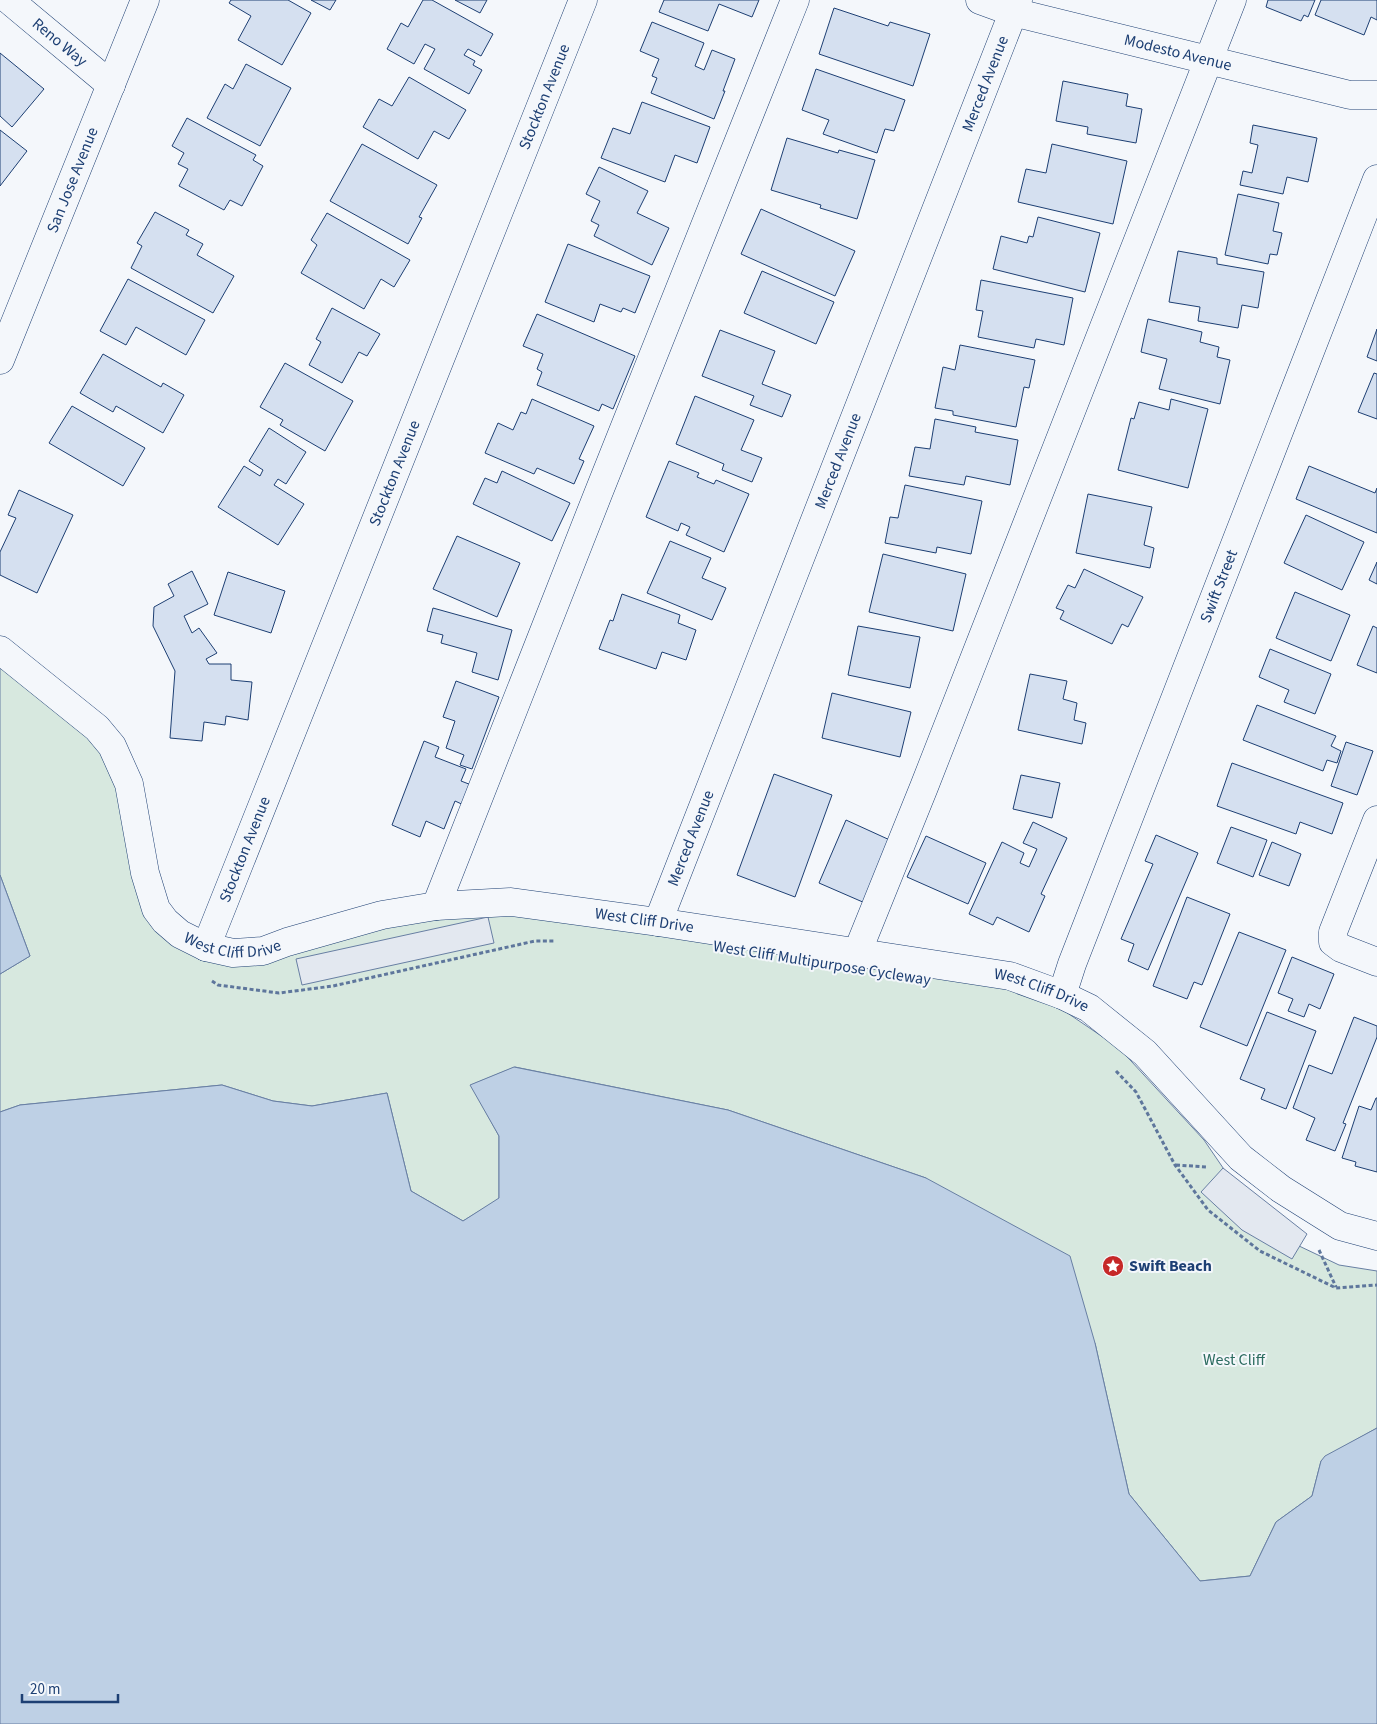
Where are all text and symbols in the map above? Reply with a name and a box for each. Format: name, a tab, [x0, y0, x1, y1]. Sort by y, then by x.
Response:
street label: Reno Way	[28, 13, 92, 72]
street label: Modesto Avenue	[1122, 29, 1234, 76]
street label: Merced Avenue	[957, 32, 1014, 135]
street label: Stockton Avenue	[513, 41, 575, 153]
street label: San Jose Avenue	[41, 124, 104, 236]
street label: Merced Avenue	[809, 410, 867, 512]
street label: Stockton Avenue	[364, 417, 426, 529]
street label: Swift Street	[1195, 546, 1243, 626]
street label: Merced Avenue	[662, 787, 719, 889]
street label: Stockton Avenue	[214, 793, 276, 906]
street label: West Cliff Drive	[593, 903, 695, 938]
street label: West Cliff Drive	[180, 927, 284, 964]
street label: West Cliff Multipurpose Cycleway	[712, 935, 933, 991]
street label: West Cliff Drive	[993, 963, 1093, 1017]
place icon: Swift Beach	[1101, 1254, 1125, 1278]
place label: Swift Beach	[1129, 1255, 1212, 1277]
park label: West Cliff	[1203, 1349, 1266, 1371]
scale bar	[22, 1672, 119, 1704]
text: 20 m	[30, 1679, 60, 1700]

